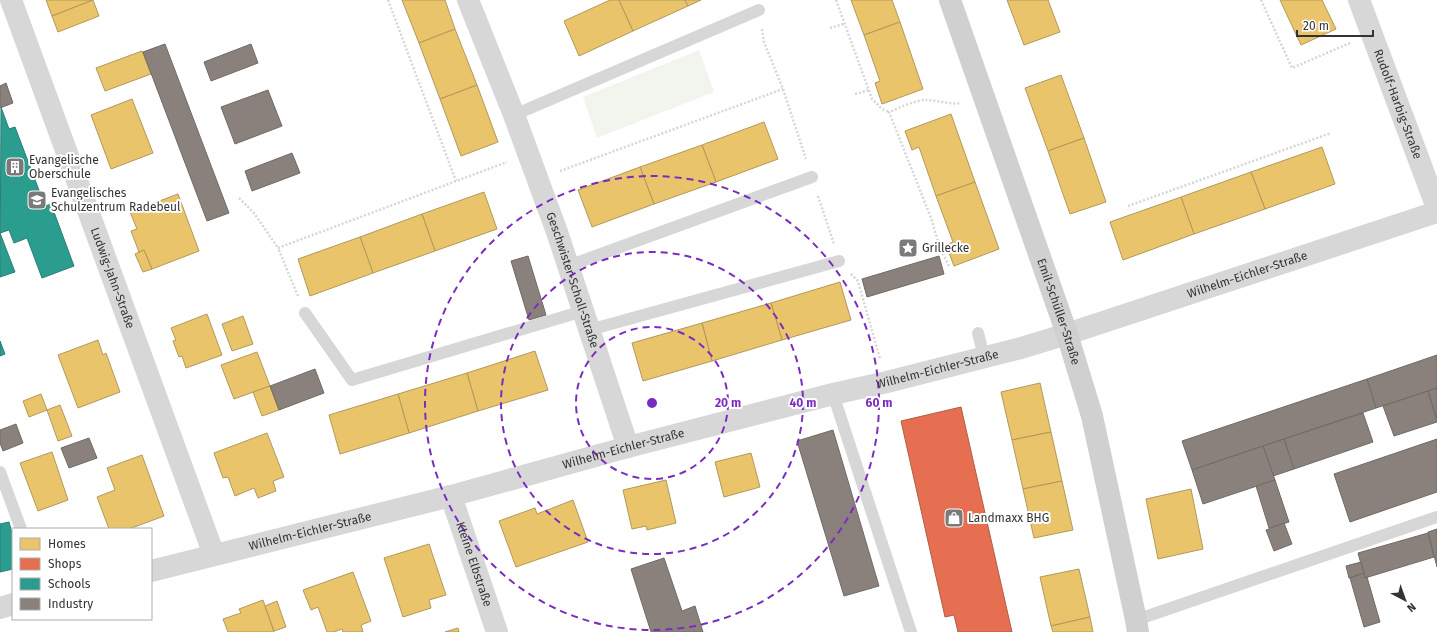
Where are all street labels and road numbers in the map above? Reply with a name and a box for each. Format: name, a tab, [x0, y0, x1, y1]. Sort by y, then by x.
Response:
street label: Rudolf-Harbig-Straße	[1371, 47, 1425, 161]
street label: Geschwister-Scholl-Straße	[543, 210, 602, 350]
street label: Ludwig-Jahn-Straße	[88, 225, 138, 331]
street label: Wilhelm-Eichler-Straße	[1185, 248, 1309, 301]
street label: Emil-Schüller-Straße	[1034, 256, 1083, 367]
street label: Wilhelm-Eichler-Straße	[875, 347, 1000, 391]
street label: Wilhelm-Eichler-Straße	[561, 426, 686, 472]
street label: Wilhelm-Eichler-Straße	[247, 509, 373, 553]
street label: Kleine Elbstraße	[453, 520, 495, 608]

